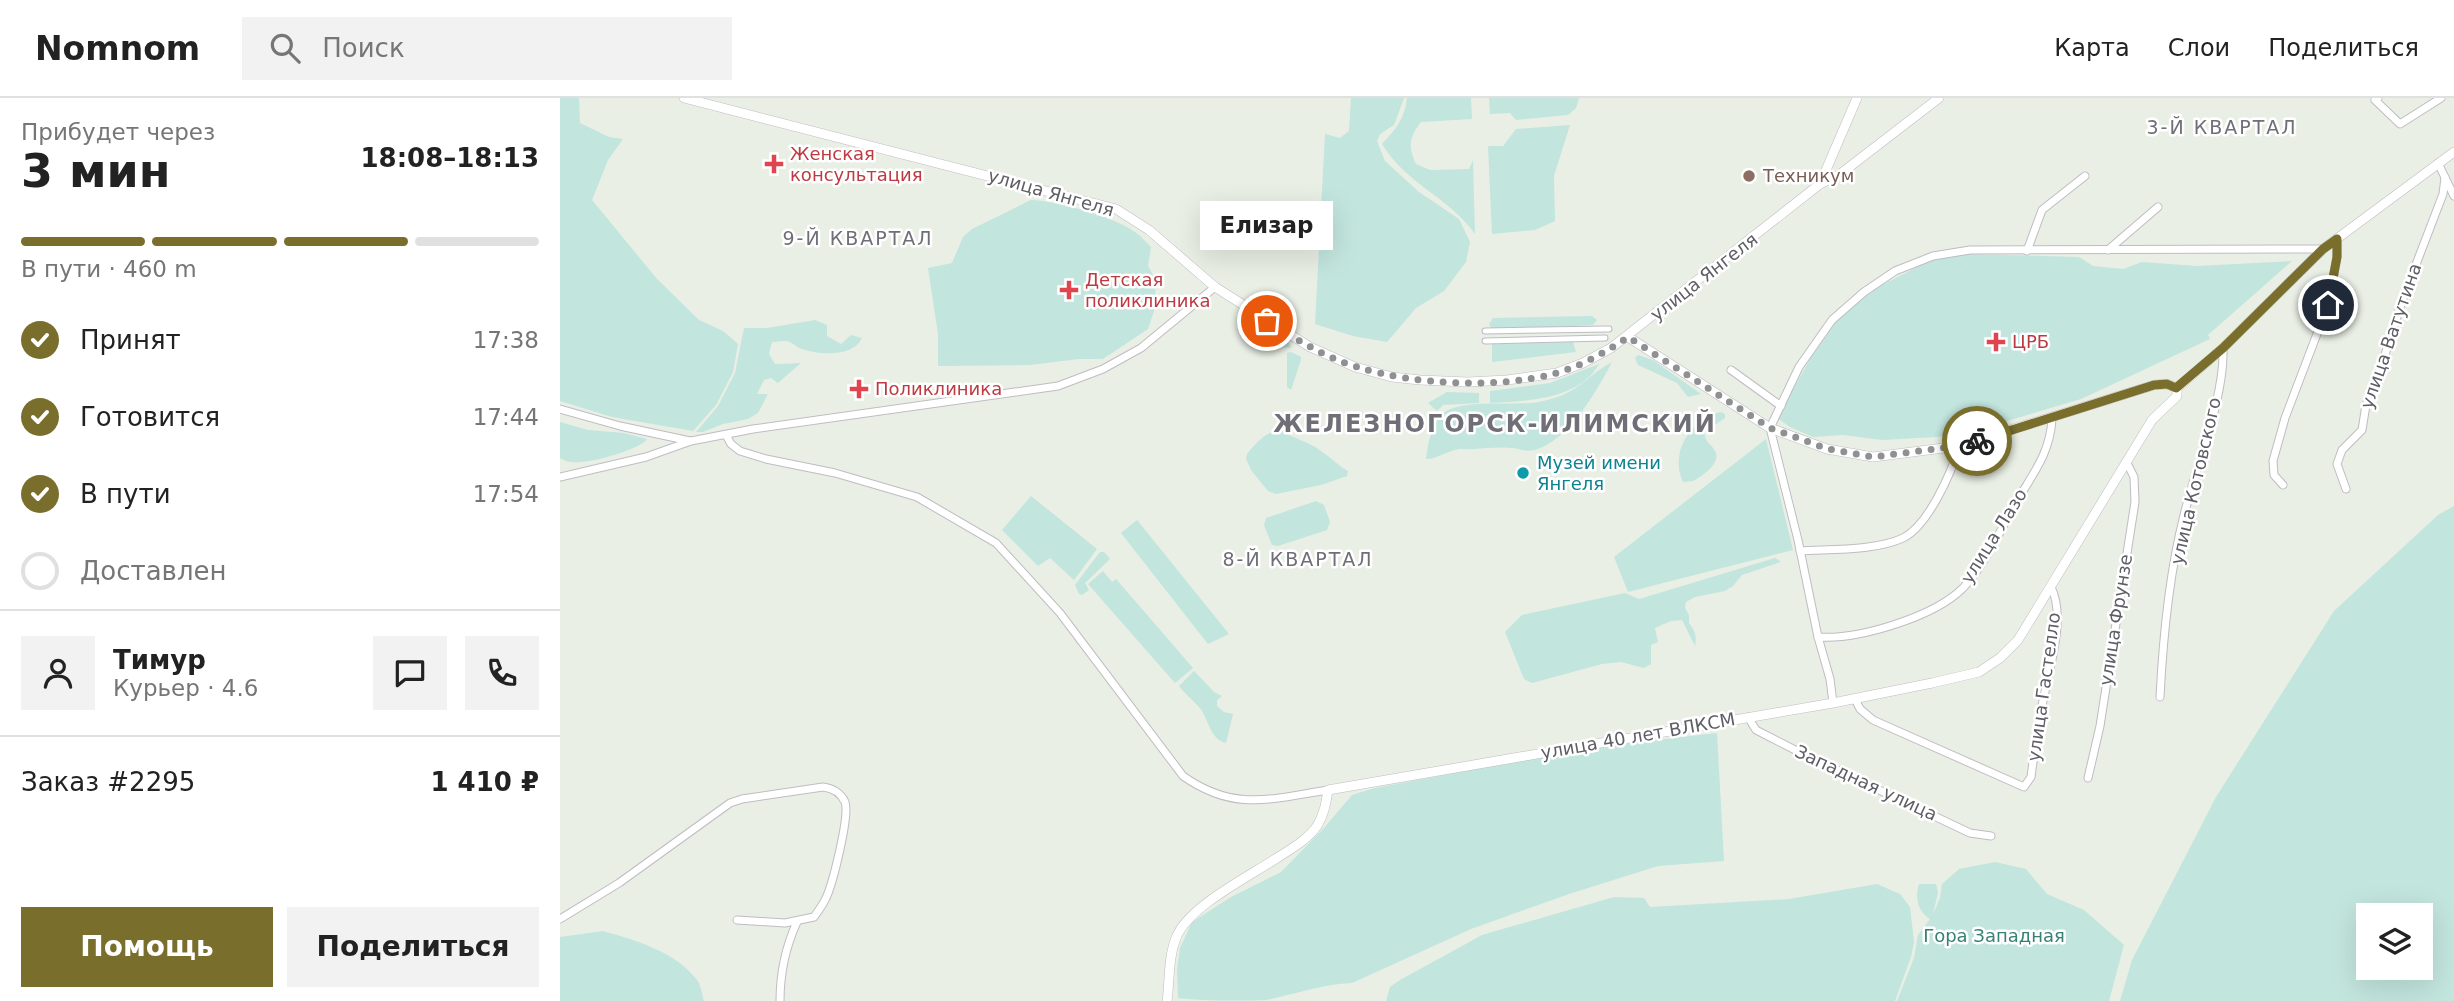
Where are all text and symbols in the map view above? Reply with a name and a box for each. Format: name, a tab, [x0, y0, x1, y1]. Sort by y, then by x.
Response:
search box	[242, 17, 732, 80]
text: Nomnom	[35, 29, 200, 68]
icon: search	[266, 29, 304, 67]
text: Поиск	[322, 33, 405, 63]
text: Карта	[2054, 34, 2130, 62]
text: Слои	[2168, 34, 2230, 62]
text: Поделиться	[2268, 34, 2419, 62]
district label: 3-Й КВАРТАЛ	[2146, 116, 2298, 138]
text: Прибудет через	[21, 119, 215, 145]
text: 18:08–18:13	[360, 143, 539, 173]
place label: Женская консультация	[790, 143, 923, 185]
text: 3 мин	[21, 144, 171, 198]
marker: Женская консультация	[764, 154, 784, 174]
street label: улица Янгеля	[986, 165, 1117, 221]
place label: Техникум	[1762, 165, 1854, 186]
marker: Техникум	[1741, 168, 1757, 184]
callout: Елизар	[1200, 202, 1334, 251]
text: Елизар	[1219, 212, 1314, 238]
district label: 9-Й КВАРТАЛ	[782, 227, 934, 249]
street label: улица Янгеля	[1646, 228, 1761, 325]
text: В пути · 460 m	[21, 256, 197, 282]
street label: улица Ватутина	[2356, 260, 2425, 411]
place label: Детская поликлиника	[1085, 269, 1210, 311]
pin	[2298, 275, 2358, 335]
marker: Детская поликлиника	[1059, 280, 1079, 300]
icon: home	[2309, 286, 2347, 324]
pin	[1237, 291, 1297, 351]
icon: bag	[1248, 302, 1286, 340]
icon: check	[21, 321, 59, 359]
text: Принят	[80, 325, 181, 355]
text: 17:38	[473, 327, 539, 353]
place label: ЦРБ	[2012, 331, 2049, 352]
marker: ЦРБ	[1986, 332, 2006, 352]
place label: Поликлиника	[875, 378, 1002, 399]
marker: Поликлиника	[849, 379, 869, 399]
street label: улица Котовского	[2166, 395, 2225, 567]
icon: check	[21, 398, 59, 436]
text: Готовится	[80, 402, 220, 432]
text: 17:44	[473, 404, 539, 430]
courier	[1942, 406, 2012, 476]
district label: ЖЕЛЕЗНОГОРСК-ИЛИМСКИЙ	[1273, 409, 1717, 438]
icon: bike	[1958, 422, 1996, 460]
place label: Музей имени Янгеля	[1537, 452, 1661, 494]
marker: Музей имени Янгеля	[1515, 465, 1531, 481]
icon: check	[21, 475, 59, 513]
text: В пути	[80, 479, 171, 509]
text: 17:54	[473, 481, 539, 507]
street label: улица Лазо	[1956, 484, 2031, 587]
district label: 8-Й КВАРТАЛ	[1222, 548, 1374, 570]
street label: улица Фрунзе	[2095, 553, 2136, 687]
text: Доставлен	[80, 556, 227, 586]
street label: улица Гастелло	[2023, 611, 2064, 763]
button: person	[21, 636, 95, 710]
button: chat	[373, 636, 447, 710]
button: phone	[465, 636, 539, 710]
text: Тимур	[113, 645, 206, 675]
text: Курьер · 4.6	[113, 675, 258, 701]
street label: улица 40 лет ВЛКСМ	[1539, 708, 1737, 763]
street label: Западная улица	[1792, 740, 1941, 825]
text: Заказ #2295	[21, 767, 195, 797]
text: 1 410 ₽	[430, 767, 539, 797]
map controls	[2356, 903, 2433, 980]
button: layers	[2356, 903, 2433, 980]
button: Помощь	[21, 907, 273, 987]
button: Поделиться	[287, 907, 539, 987]
park label: Гора Западная	[1923, 925, 2065, 946]

